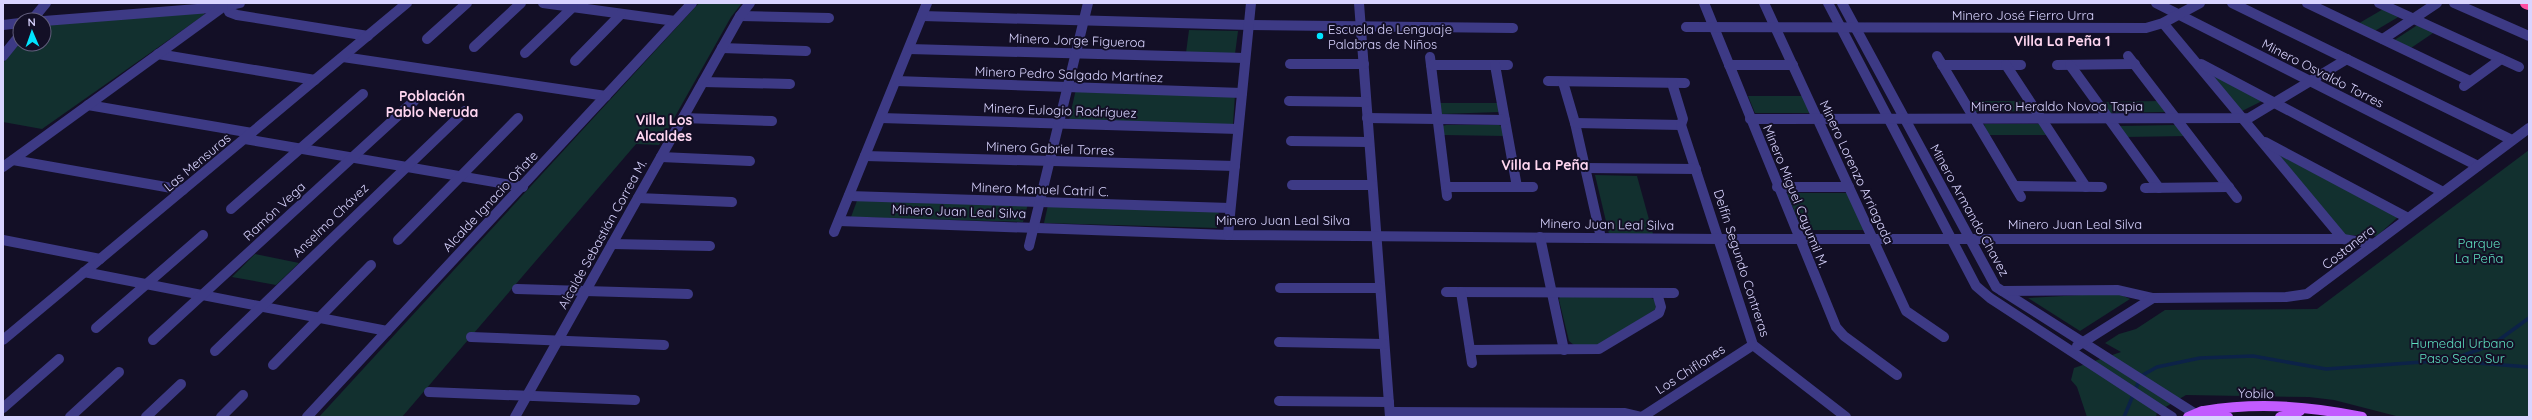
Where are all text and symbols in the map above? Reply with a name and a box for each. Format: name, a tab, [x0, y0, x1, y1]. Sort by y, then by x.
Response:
street label: Minero José Fierro Urra	[1952, 7, 2094, 23]
north arrow	[12, 12, 52, 52]
text: N	[27, 15, 36, 29]
place label: Escuela de Lenguaje Palabras de Niños	[1328, 21, 1452, 52]
street label: Minero Jorge Figueroa	[1008, 30, 1146, 50]
marker: Escuela de Lenguaje Palabras de Niños	[1315, 31, 1325, 41]
district label: Villa La Peña 1	[2014, 32, 2110, 50]
street label: Minero Osvaldo Torres	[2259, 35, 2387, 111]
street label: Minero Pedro Salgado Martínez	[974, 63, 1164, 85]
district label: Población Pablo Neruda	[386, 87, 478, 121]
street label: Minero Lorenzo Arriagada	[1817, 97, 1897, 247]
street label: Minero Heraldo Novoa Tapia	[1971, 98, 2143, 114]
street label: Minero Eulogio Rodríguez	[983, 99, 1137, 121]
district label: Villa Los Alcaldes	[636, 111, 692, 145]
street label: Minero Miguel Cayumil M.	[1760, 122, 1832, 270]
street label: Las Mensuras	[160, 129, 234, 195]
street label: Minero Gabriel Torres	[986, 138, 1114, 158]
street label: Minero Armando Chavez	[1927, 141, 2013, 279]
street label: Alcalde Ignacio Oñate	[439, 147, 541, 255]
district label: Villa La Peña	[1501, 156, 1589, 174]
street label: Alcalde Sebastián Correa M.	[554, 157, 650, 311]
street label: Ramón Vega	[240, 178, 308, 244]
street label: Minero Manuel Catril C.	[971, 179, 1109, 199]
street label: Anselmo Chávez	[289, 180, 371, 260]
street label: Delfín Segundo Contreras	[1711, 187, 1773, 339]
street label: Minero Juan Leal Silva	[892, 201, 1026, 221]
street label: Minero Juan Leal Silva	[1216, 212, 1350, 228]
street label: Minero Juan Leal Silva	[1540, 215, 1674, 233]
street label: Minero Juan Leal Silva	[2008, 216, 2142, 232]
street label: Costanera	[2319, 222, 2377, 272]
park label: Parque La Peña	[2455, 235, 2503, 266]
park label: Humedal Urbano Paso Seco Sur	[2410, 335, 2514, 366]
street label: Los Chiflones	[1652, 341, 1728, 397]
street label: Yobilo	[2238, 385, 2274, 401]

